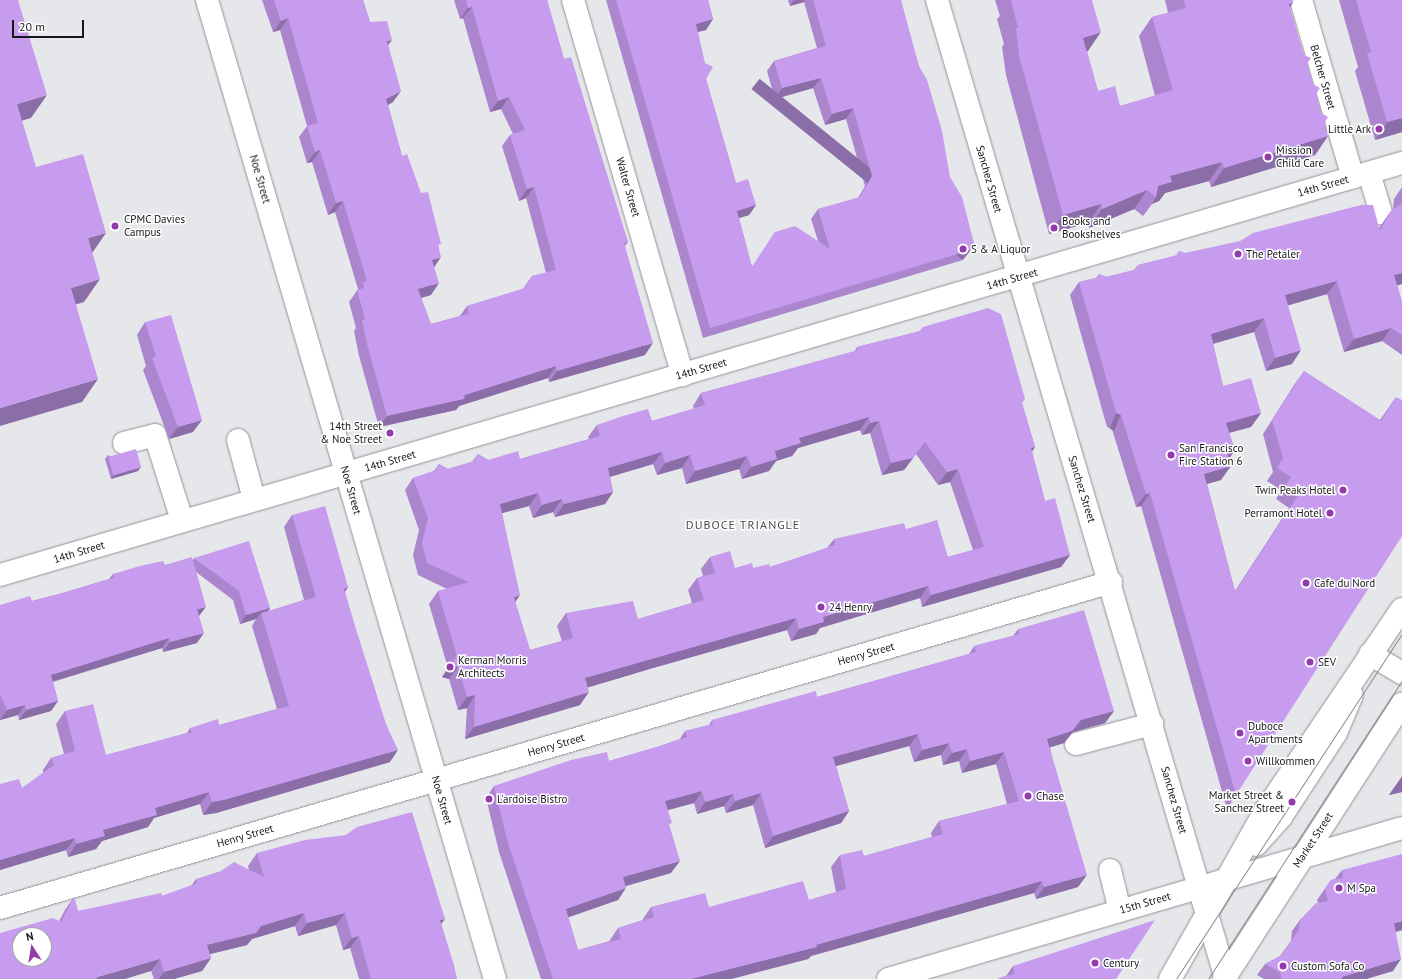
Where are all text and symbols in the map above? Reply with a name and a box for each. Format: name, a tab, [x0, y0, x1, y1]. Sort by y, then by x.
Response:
scale bar	[14, 12, 86, 38]
text: 20 m	[19, 19, 45, 34]
street label: Belcher Street	[1307, 43, 1339, 111]
place label: Little Ark	[1328, 122, 1371, 136]
marker: Little Ark	[1374, 124, 1384, 134]
street label: Sanchez Street	[973, 144, 1005, 214]
place label: Mission Child Care	[1276, 144, 1324, 170]
marker: Mission Child Care	[1263, 152, 1273, 162]
street label: Noe Street	[247, 153, 273, 205]
street label: Walter Street	[613, 156, 643, 218]
street label: 14th Street	[1296, 172, 1350, 200]
place label: CPMC Davies Campus	[124, 213, 185, 239]
place label: Books and Bookshelves	[1062, 215, 1120, 241]
marker: CPMC Davies Campus	[109, 220, 121, 232]
marker: Books and Bookshelves	[1049, 223, 1059, 233]
place label: S & A Liquor	[971, 242, 1031, 256]
marker: S & A Liquor	[958, 244, 968, 254]
place label: The Petaler	[1246, 247, 1300, 261]
marker: The Petaler	[1233, 249, 1243, 259]
street label: 14th Street	[985, 265, 1039, 293]
street label: 14th Street	[674, 355, 728, 383]
place label: 14th Street & Noe Street	[320, 420, 382, 446]
marker: 14th Street & Noe Street	[385, 428, 395, 438]
place label: San Francisco Fire Station 6	[1179, 442, 1243, 468]
street label: 14th Street	[363, 447, 417, 475]
marker: San Francisco Fire Station 6	[1166, 450, 1176, 460]
street label: Sanchez Street	[1065, 454, 1099, 524]
street label: Noe Street	[338, 464, 364, 516]
place label: Twin Peaks Hotel	[1255, 483, 1335, 497]
marker: Twin Peaks Hotel	[1338, 485, 1348, 495]
place label: Perramont Hotel	[1245, 506, 1322, 520]
marker: Perramont Hotel	[1325, 508, 1335, 518]
district label: DUBOCE TRIANGLE	[686, 518, 800, 532]
street label: 14th Street	[52, 538, 106, 566]
place label: Cafe du Nord	[1314, 576, 1375, 590]
marker: Cafe du Nord	[1301, 578, 1311, 588]
place label: 24 Henry	[829, 600, 872, 614]
marker: 24 Henry	[816, 602, 826, 612]
street label: Henry Street	[836, 640, 896, 668]
place label: Kerman Morris Architects	[458, 654, 527, 680]
place label: SEV	[1318, 655, 1336, 669]
marker: SEV	[1305, 657, 1315, 667]
marker: Kerman Morris Architects	[445, 662, 455, 672]
place label: Duboce Apartments	[1248, 720, 1303, 746]
marker: Duboce Apartments	[1235, 728, 1245, 738]
street label: Henry Street	[526, 731, 586, 759]
place label: Willkommen	[1256, 754, 1315, 768]
marker: Willkommen	[1243, 756, 1253, 766]
street label: Sanchez Street	[1158, 765, 1190, 835]
street label: Noe Street	[429, 774, 455, 826]
place label: Chase	[1036, 789, 1064, 803]
place label: Market Street & Sanchez Street	[1209, 789, 1284, 815]
marker: Chase	[1023, 791, 1033, 801]
place label: L'ardoise Bistro	[497, 792, 568, 806]
marker: L'ardoise Bistro	[484, 794, 494, 804]
marker: Market Street & Sanchez Street	[1287, 797, 1297, 807]
street label: Market Street	[1290, 810, 1336, 870]
street label: Henry Street	[215, 822, 275, 850]
place label: M Spa	[1347, 881, 1376, 895]
marker: M Spa	[1334, 883, 1344, 893]
street label: 15th Street	[1118, 889, 1172, 917]
north arrow	[12, 927, 52, 967]
text: N	[25, 929, 35, 944]
place label: Century	[1103, 956, 1139, 970]
marker: Century	[1090, 958, 1100, 968]
place label: Custom Sofa Co	[1291, 959, 1364, 973]
marker: Custom Sofa Co	[1278, 961, 1288, 971]

